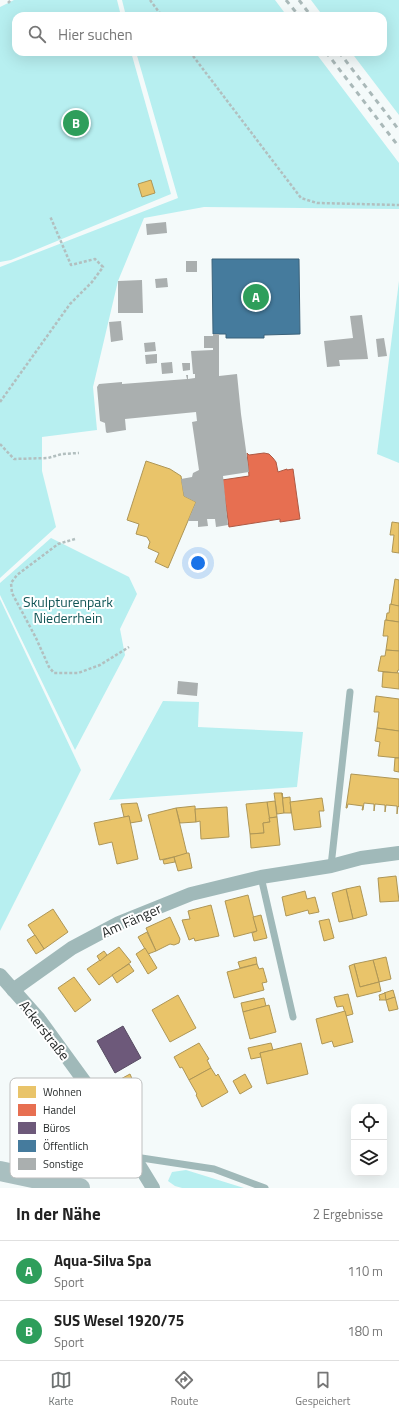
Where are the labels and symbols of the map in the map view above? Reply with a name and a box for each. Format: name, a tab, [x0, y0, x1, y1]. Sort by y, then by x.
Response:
pin: B	[63, 108, 89, 138]
pin: A	[243, 282, 269, 312]
your location	[188, 553, 208, 573]
park label: Skulpturenpark Niederrhein	[23, 591, 113, 628]
street label: Am Fänger	[98, 897, 164, 943]
street label: Ackerstraße	[15, 995, 75, 1065]
legend	[10, 1078, 142, 1178]
text: Wohnen	[43, 1084, 82, 1100]
text: Handel	[43, 1102, 76, 1118]
text: Büros	[43, 1120, 70, 1136]
text: Öffentlich	[43, 1138, 88, 1154]
text: Sonstige	[43, 1156, 84, 1172]

